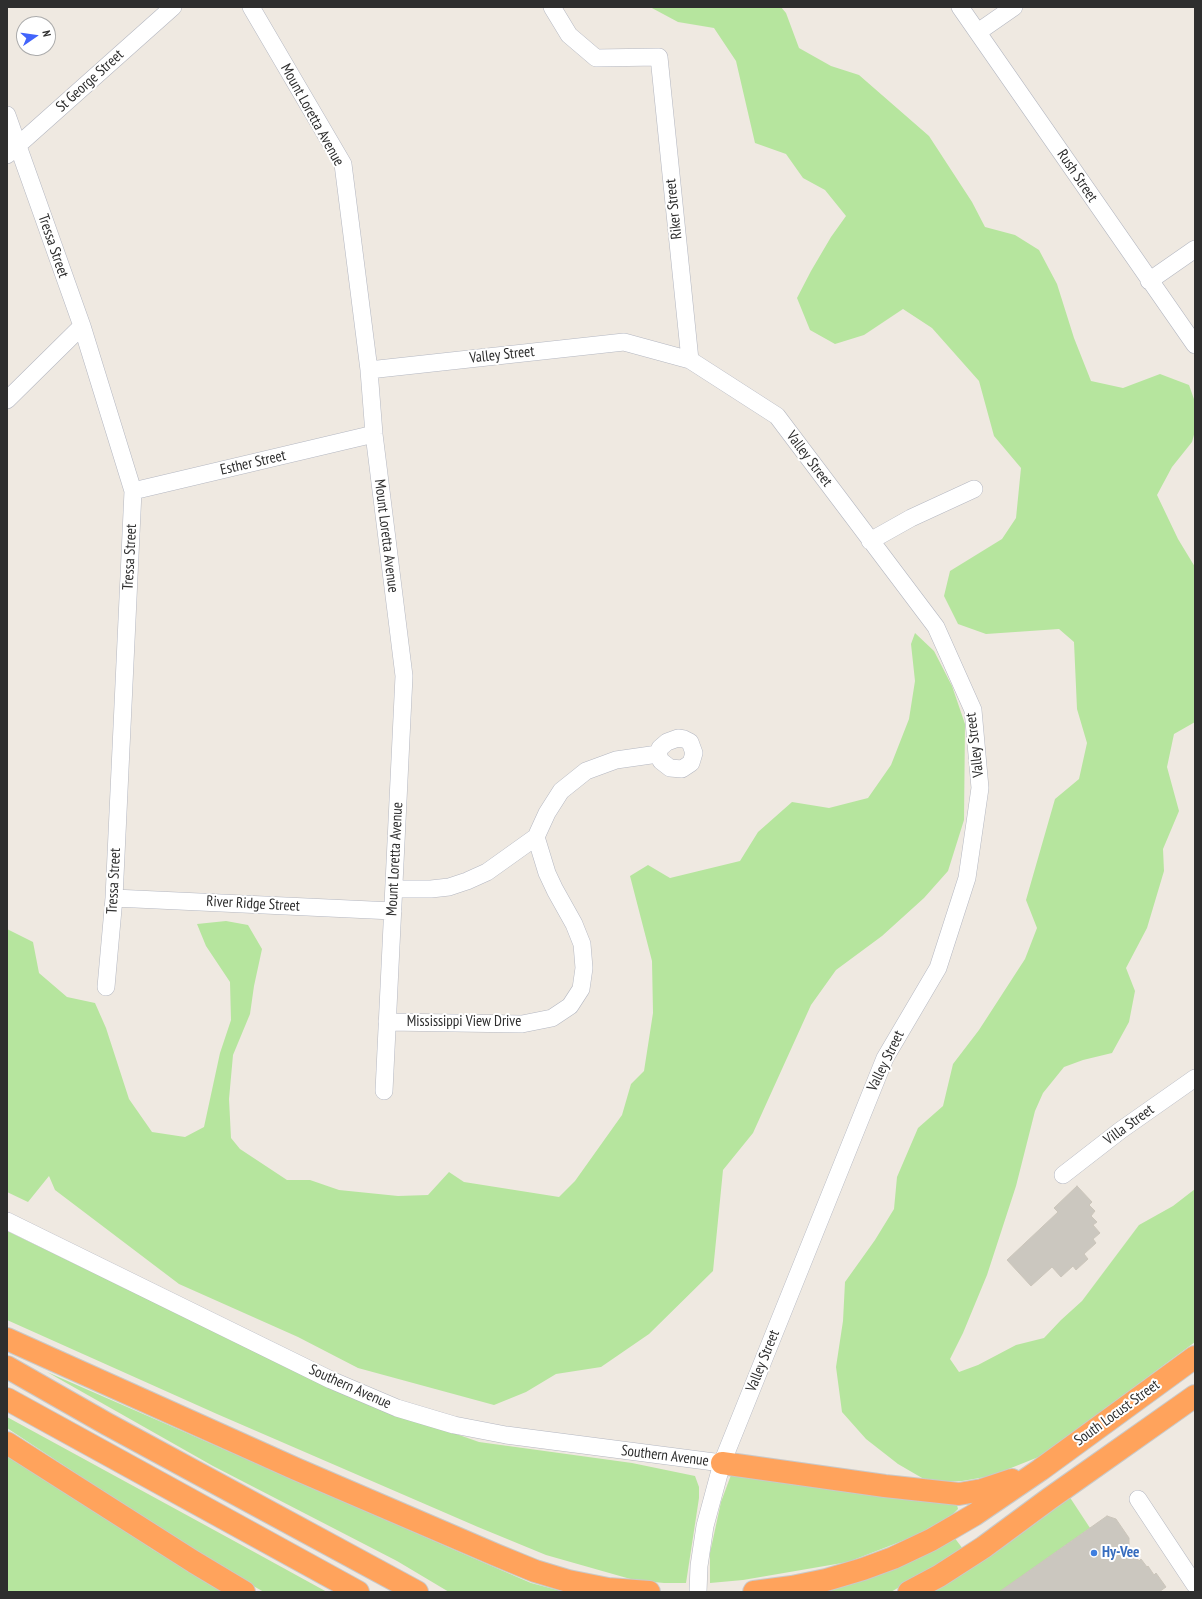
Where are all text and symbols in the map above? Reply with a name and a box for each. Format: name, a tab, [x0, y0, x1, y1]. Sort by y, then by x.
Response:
north arrow	[16, 16, 56, 56]
text: N	[39, 29, 54, 38]
street label: St George Street	[53, 46, 127, 116]
street label: Mount Loretta Avenue	[276, 61, 348, 169]
street label: Rush Street	[1053, 146, 1101, 206]
street label: Riker Street	[662, 178, 686, 240]
street label: Tressa Street	[34, 212, 72, 280]
street label: Valley Street	[469, 343, 535, 367]
street label: Valley Street	[782, 428, 836, 490]
street label: Esther Street	[218, 447, 288, 479]
street label: Mount Loretta Avenue	[370, 478, 402, 594]
street label: Tressa Street	[119, 524, 141, 590]
street label: Valley Street	[962, 712, 988, 778]
street label: Mount Loretta Avenue	[383, 802, 407, 916]
street label: Tressa Street	[103, 848, 125, 914]
street label: River Ridge Street	[206, 893, 300, 915]
street label: Mississippi View Drive	[407, 1013, 521, 1031]
street label: Valley Street	[864, 1028, 908, 1094]
street label: Villa Street	[1100, 1101, 1158, 1149]
street label: Valley Street	[742, 1327, 784, 1395]
street label: Southern Avenue	[306, 1361, 394, 1413]
street label: South Locust Street	[1071, 1376, 1163, 1450]
street label: Southern Avenue	[620, 1442, 710, 1470]
place label: Hy-Vee	[1102, 1544, 1139, 1562]
marker: Hy-Vee	[1089, 1548, 1099, 1558]

